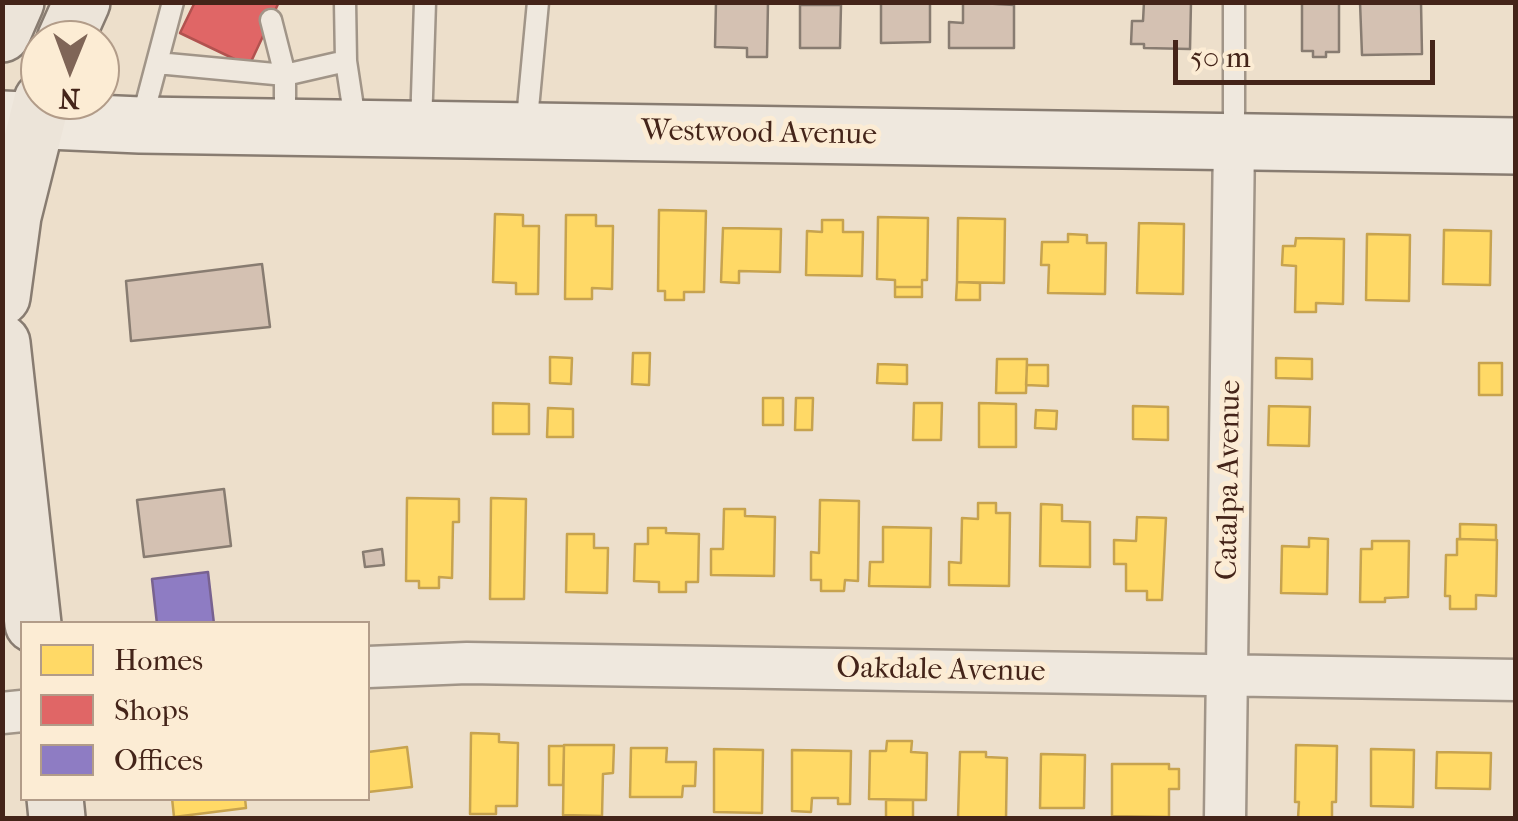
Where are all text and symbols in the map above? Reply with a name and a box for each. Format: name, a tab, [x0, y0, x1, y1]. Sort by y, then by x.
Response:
north arrow	[20, 20, 120, 120]
scale bar	[1178, 20, 1440, 82]
text: 50 m	[1190, 40, 1251, 75]
text: N	[59, 82, 80, 115]
street label: Westwood Avenue	[641, 114, 877, 154]
street label: Catalpa Avenue	[1210, 380, 1250, 580]
legend	[20, 621, 370, 801]
text: Homes	[114, 643, 203, 678]
street label: Oakdale Avenue	[836, 651, 1046, 691]
text: Shops	[114, 693, 189, 728]
text: Offices	[114, 743, 203, 778]

